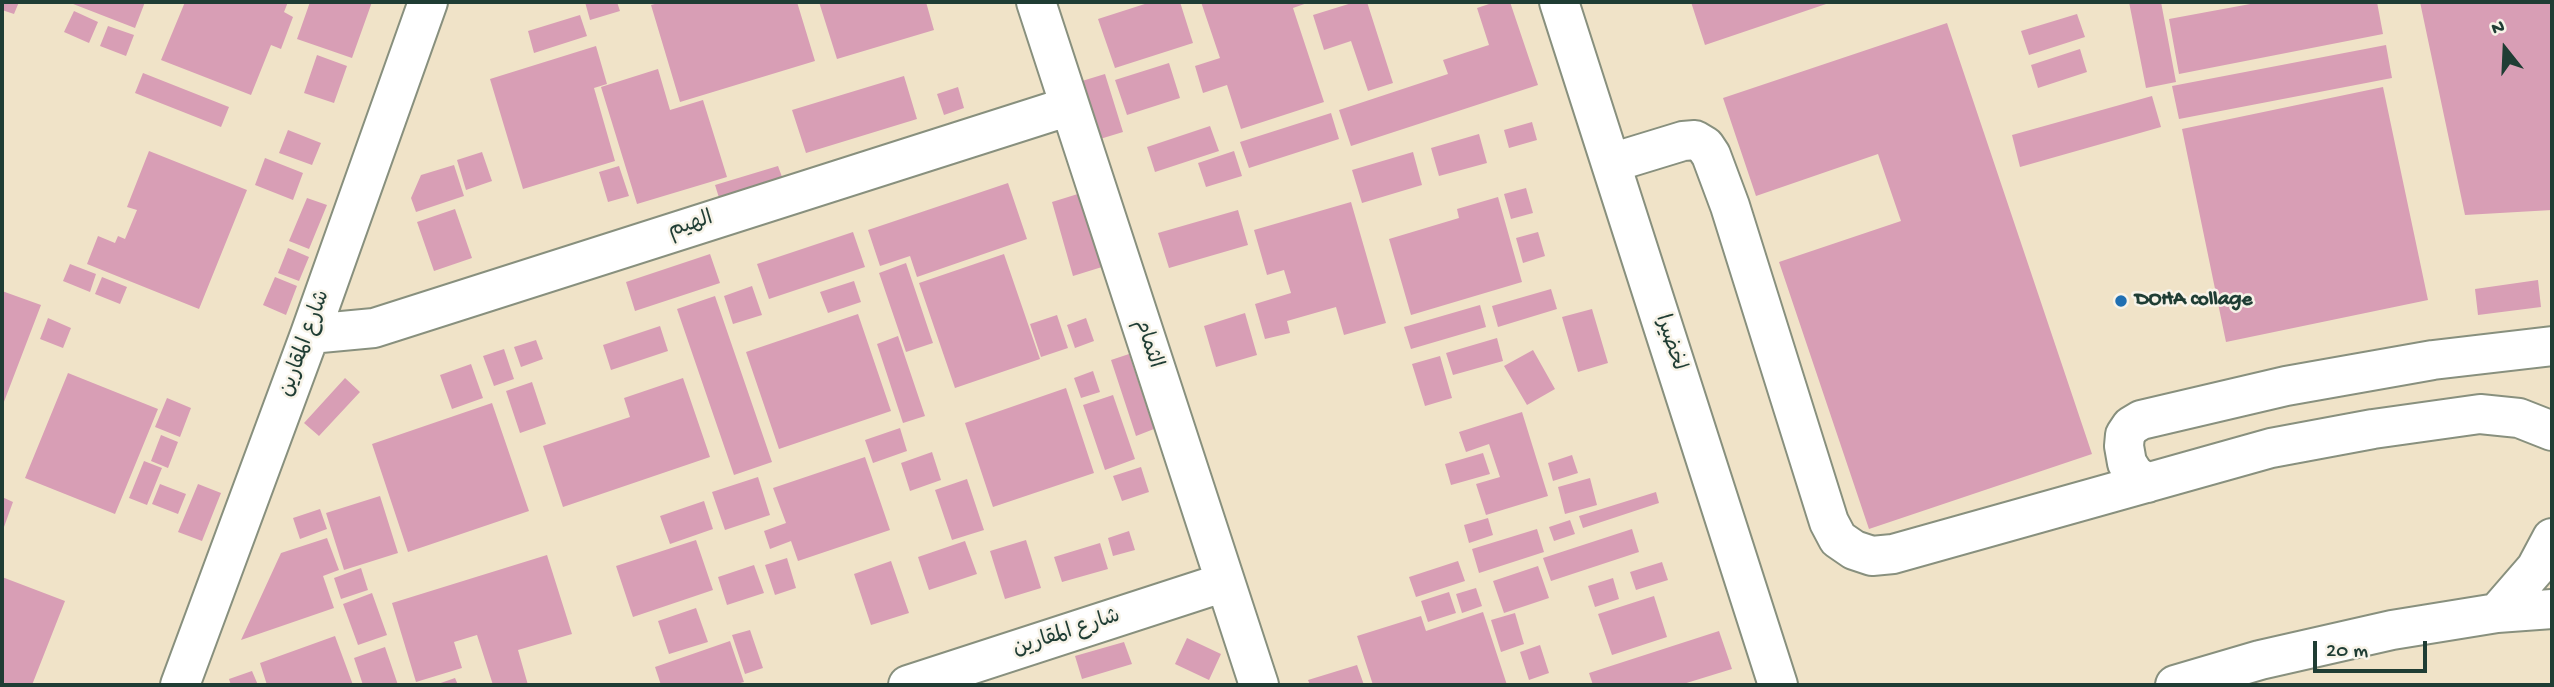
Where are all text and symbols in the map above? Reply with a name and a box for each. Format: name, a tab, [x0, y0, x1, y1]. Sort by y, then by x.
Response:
north arrow	[2470, 14, 2540, 84]
text: N	[2489, 16, 2508, 41]
street label: الهيم	[665, 207, 717, 245]
street label: شارع المقارين	[275, 287, 337, 401]
place label: DOHA collage	[2135, 288, 2252, 314]
marker: DOHA collage	[2113, 293, 2129, 309]
street label: لخضيرا	[1648, 312, 1690, 374]
street label: الثمام	[1127, 316, 1167, 372]
street label: شارع المقارين	[1010, 605, 1124, 663]
scale bar	[2316, 628, 2430, 672]
text: 20 m	[2326, 640, 2368, 665]

